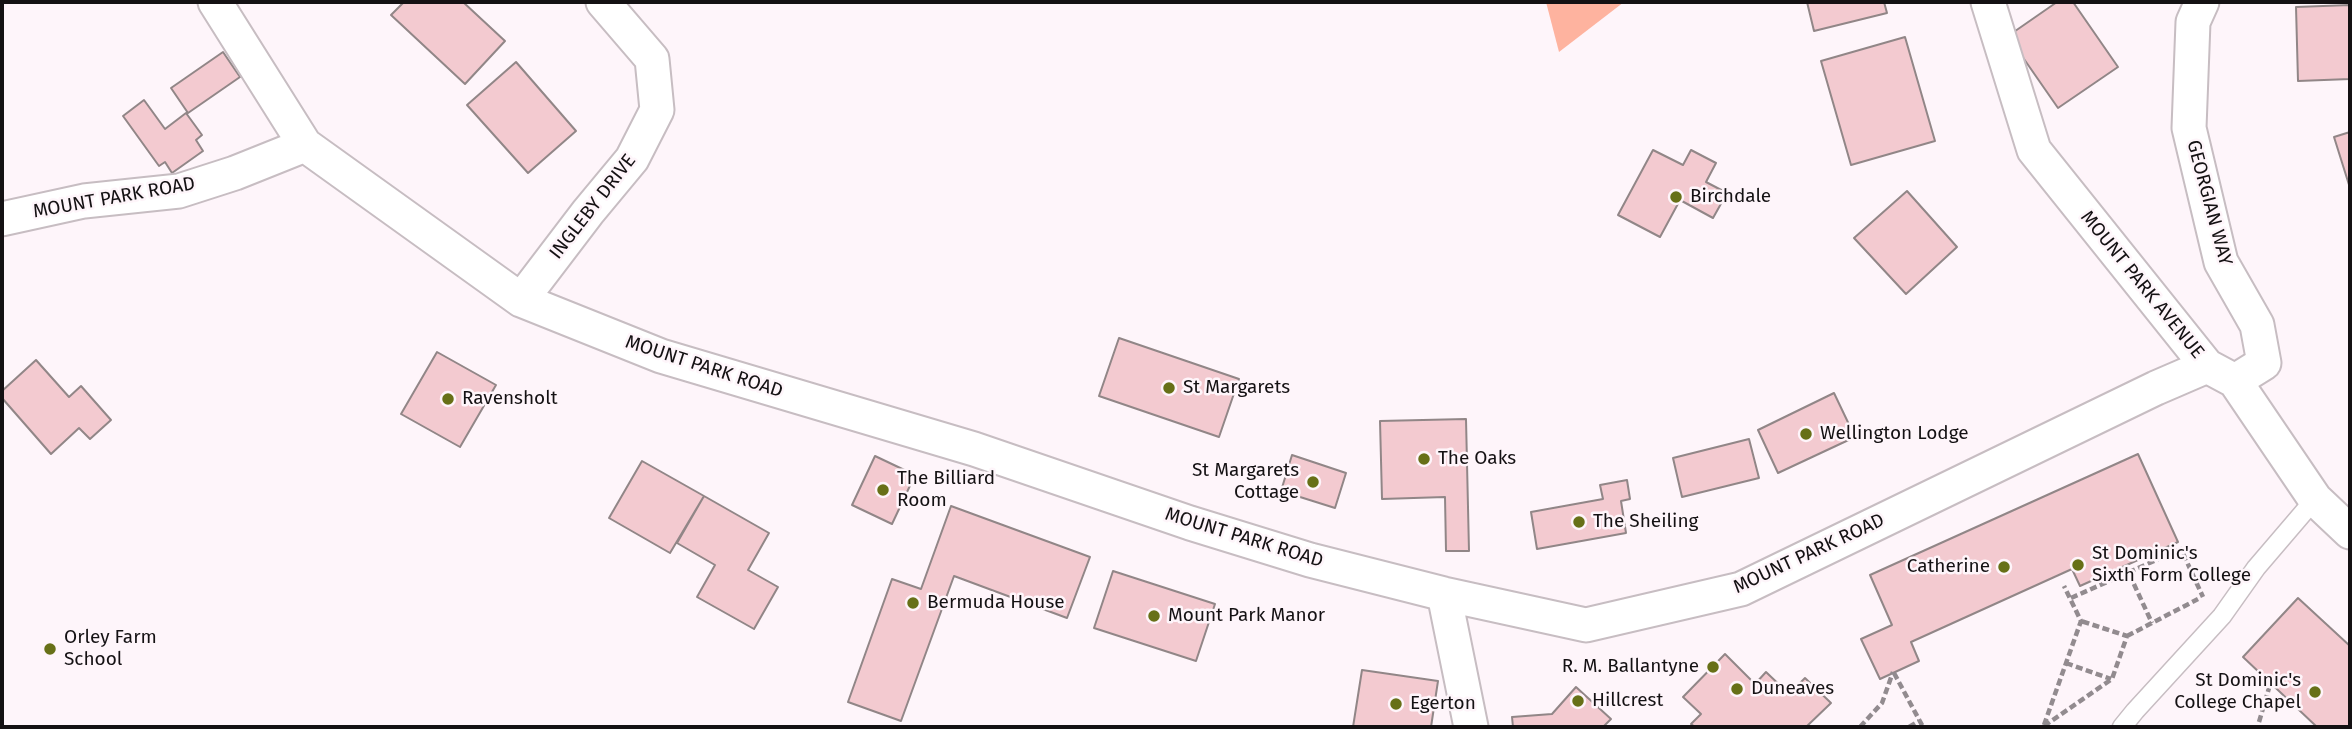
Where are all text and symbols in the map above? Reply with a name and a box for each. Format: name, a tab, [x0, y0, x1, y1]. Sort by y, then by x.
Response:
street label: GEORGIAN WAY	[2181, 138, 2237, 268]
street label: INGLEBY DRIVE	[545, 150, 641, 264]
street label: MOUNT PARK ROAD	[31, 173, 197, 223]
place label: Birchdale	[1690, 186, 1771, 208]
marker: Birchdale	[1668, 189, 1684, 205]
street label: MOUNT PARK AVENUE	[2075, 206, 2209, 364]
street label: MOUNT PARK ROAD	[622, 331, 786, 403]
place label: St Margarets	[1183, 377, 1290, 399]
marker: St Margarets	[1161, 380, 1177, 396]
place label: Ravensholt	[462, 388, 558, 410]
marker: Ravensholt	[440, 391, 456, 407]
place label: Wellington Lodge	[1820, 423, 1969, 445]
marker: Wellington Lodge	[1798, 426, 1814, 442]
place label: The Oaks	[1438, 448, 1516, 470]
marker: The Oaks	[1416, 451, 1432, 467]
place label: St Margarets Cottage	[1192, 460, 1299, 504]
place label: The Billiard Room	[897, 468, 995, 512]
marker: St Margarets Cottage	[1305, 474, 1321, 490]
marker: The Billiard Room	[875, 482, 891, 498]
street label: MOUNT PARK ROAD	[1162, 503, 1326, 573]
street label: MOUNT PARK ROAD	[1730, 509, 1888, 599]
place label: The Sheiling	[1593, 511, 1698, 533]
marker: The Sheiling	[1571, 514, 1587, 530]
place label: St Dominic's Sixth Form College	[2092, 543, 2251, 587]
place label: Catherine	[1907, 556, 1990, 578]
marker: St Dominic's Sixth Form College	[2070, 557, 2086, 573]
marker: Catherine	[1996, 559, 2012, 575]
place label: Bermuda House	[927, 592, 1065, 614]
marker: Bermuda House	[905, 595, 921, 611]
place label: Mount Park Manor	[1168, 605, 1325, 627]
marker: Mount Park Manor	[1146, 608, 1162, 624]
place label: Orley Farm School	[64, 627, 157, 671]
marker: Orley Farm School	[42, 641, 58, 657]
place label: R. M. Ballantyne	[1562, 656, 1699, 678]
marker: R. M. Ballantyne	[1705, 659, 1721, 675]
place label: St Dominic's College Chapel	[2174, 670, 2301, 714]
place label: Duneaves	[1751, 678, 1834, 700]
marker: Duneaves	[1729, 681, 1745, 697]
marker: St Dominic's College Chapel	[2307, 684, 2323, 700]
place label: Hillcrest	[1592, 690, 1663, 712]
place label: Egerton	[1410, 693, 1476, 715]
marker: Hillcrest	[1570, 693, 1586, 709]
marker: Egerton	[1388, 696, 1404, 712]

